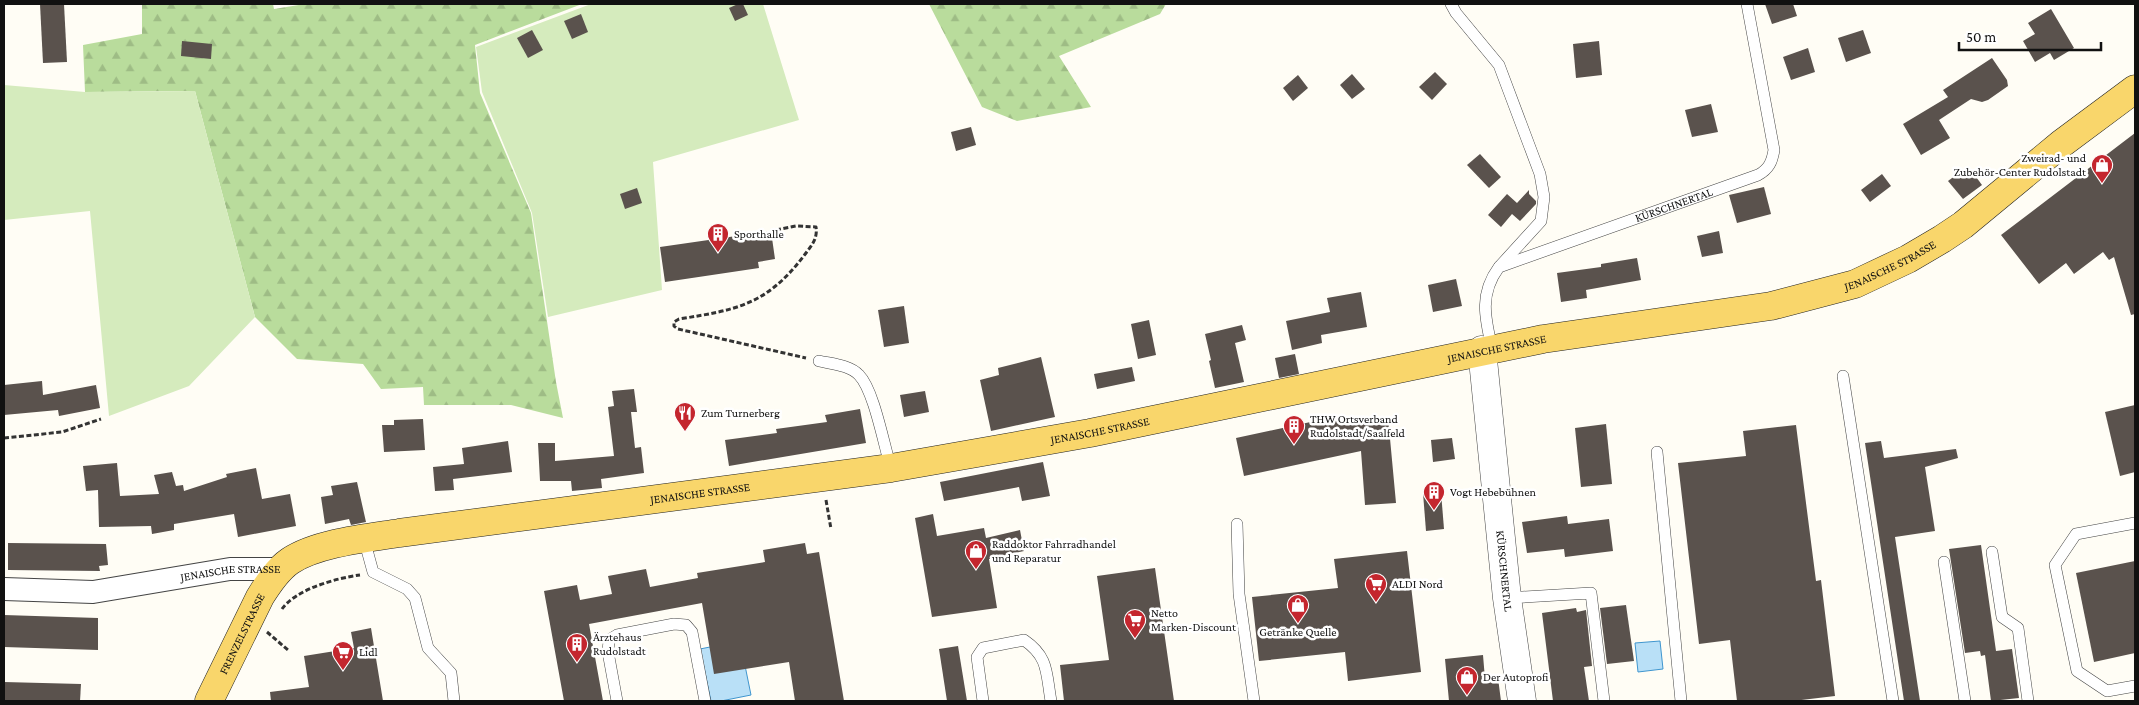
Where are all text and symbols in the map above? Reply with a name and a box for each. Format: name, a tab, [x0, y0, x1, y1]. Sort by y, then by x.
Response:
scale bar	[1959, 20, 2102, 52]
text: 50 m	[1966, 29, 1996, 45]
place label: Zweirad- und Zubehör-Center Rudolstadt	[1954, 151, 2087, 179]
shop icon: Zweirad- und Zubehör-Center Rudolstadt	[2090, 153, 2114, 184]
street label: KÜRSCHNERTAL	[1633, 185, 1714, 225]
building icon: Sporthalle	[706, 222, 730, 253]
place label: Sporthalle	[734, 227, 784, 241]
street label: JENAISCHE STRASSE	[1842, 237, 1939, 294]
street label: JENAISCHE STRASSE	[1445, 331, 1548, 366]
restaurant icon: Zum Turnerberg	[673, 401, 697, 432]
place label: Zum Turnerberg	[701, 406, 780, 420]
place label: THW Ortsverband Rudolstadt/Saalfeld	[1310, 412, 1406, 440]
street label: JENAISCHE STRASSE	[1048, 414, 1151, 447]
building icon: THW Ortsverband Rudolstadt/Saalfeld	[1282, 414, 1306, 445]
street label: JENAISCHE STRASSE	[648, 480, 751, 507]
building icon: Vogt Hebebühnen	[1422, 480, 1446, 511]
place label: Vogt Hebebühnen	[1450, 485, 1536, 499]
street label: KÜRSCHNERTAL	[1493, 530, 1516, 612]
place label: Raddoktor Fahrradhandel und Reparatur	[992, 537, 1116, 565]
shop icon: Raddoktor Fahrradhandel und Reparatur	[964, 539, 988, 570]
street label: JENAISCHE STRASSE	[178, 562, 281, 584]
supermarket icon: ALDI Nord	[1364, 572, 1388, 603]
place label: ALDI Nord	[1392, 577, 1443, 591]
street label: FRENZELSTRASSE	[216, 590, 268, 677]
shop icon: Getränke Quelle	[1286, 593, 1310, 624]
place label: Netto Marken-Discount	[1151, 606, 1237, 634]
supermarket icon: Netto Marken-Discount	[1123, 608, 1147, 639]
place label: Getränke Quelle	[1259, 625, 1337, 639]
place label: Ärztehaus Rudolstadt	[593, 630, 647, 658]
building icon: Ärztehaus Rudolstadt	[565, 632, 589, 663]
supermarket icon: Lidl	[331, 640, 355, 671]
place label: Lidl	[359, 645, 378, 659]
shop icon: Der Autoprofi	[1455, 665, 1479, 696]
place label: Der Autoprofi	[1483, 670, 1549, 684]

